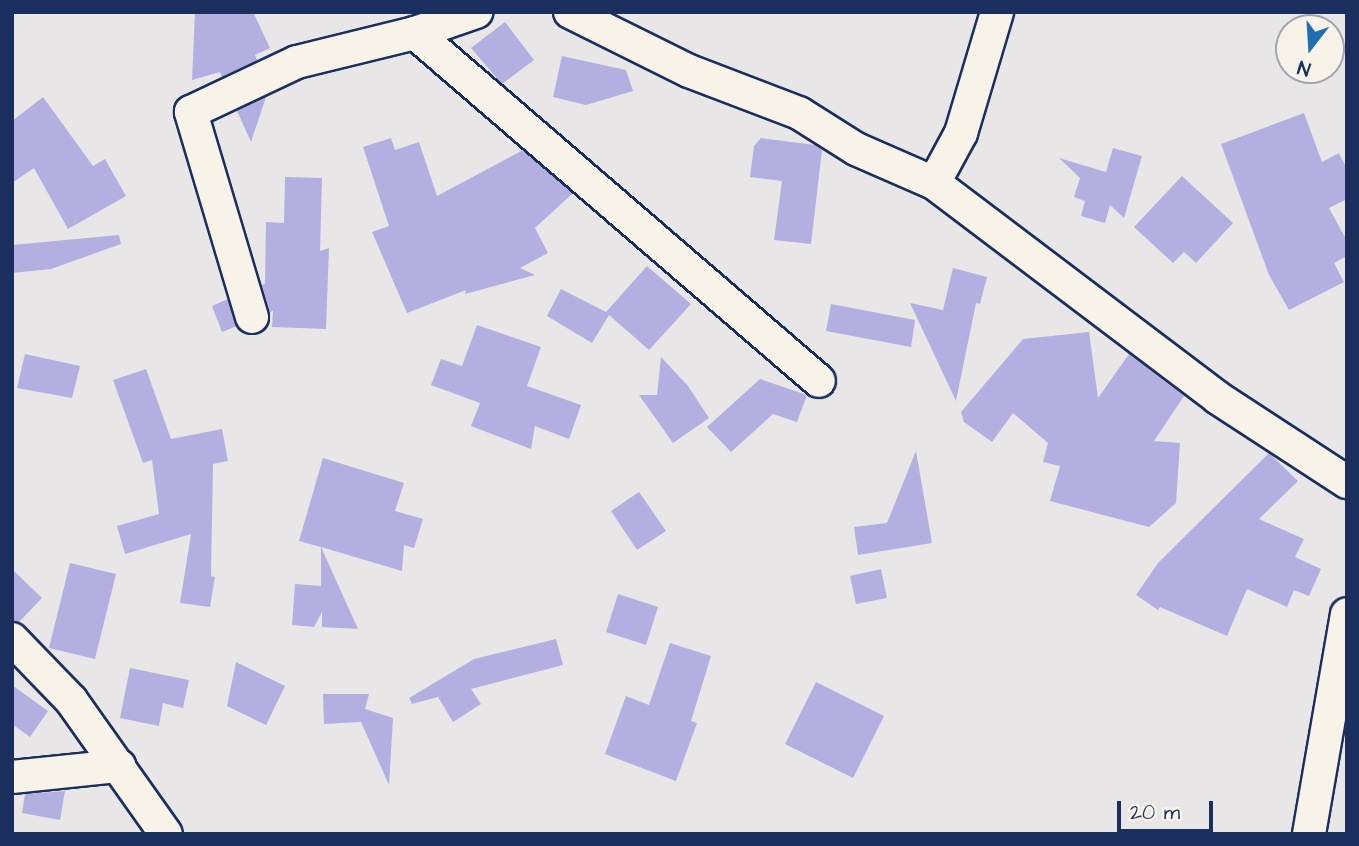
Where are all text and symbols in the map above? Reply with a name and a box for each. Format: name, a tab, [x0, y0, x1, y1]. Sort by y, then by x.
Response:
north arrow	[1275, 14, 1345, 84]
text: N	[1295, 53, 1314, 82]
scale bar	[1121, 786, 1217, 830]
text: 20 m	[1130, 798, 1180, 827]

